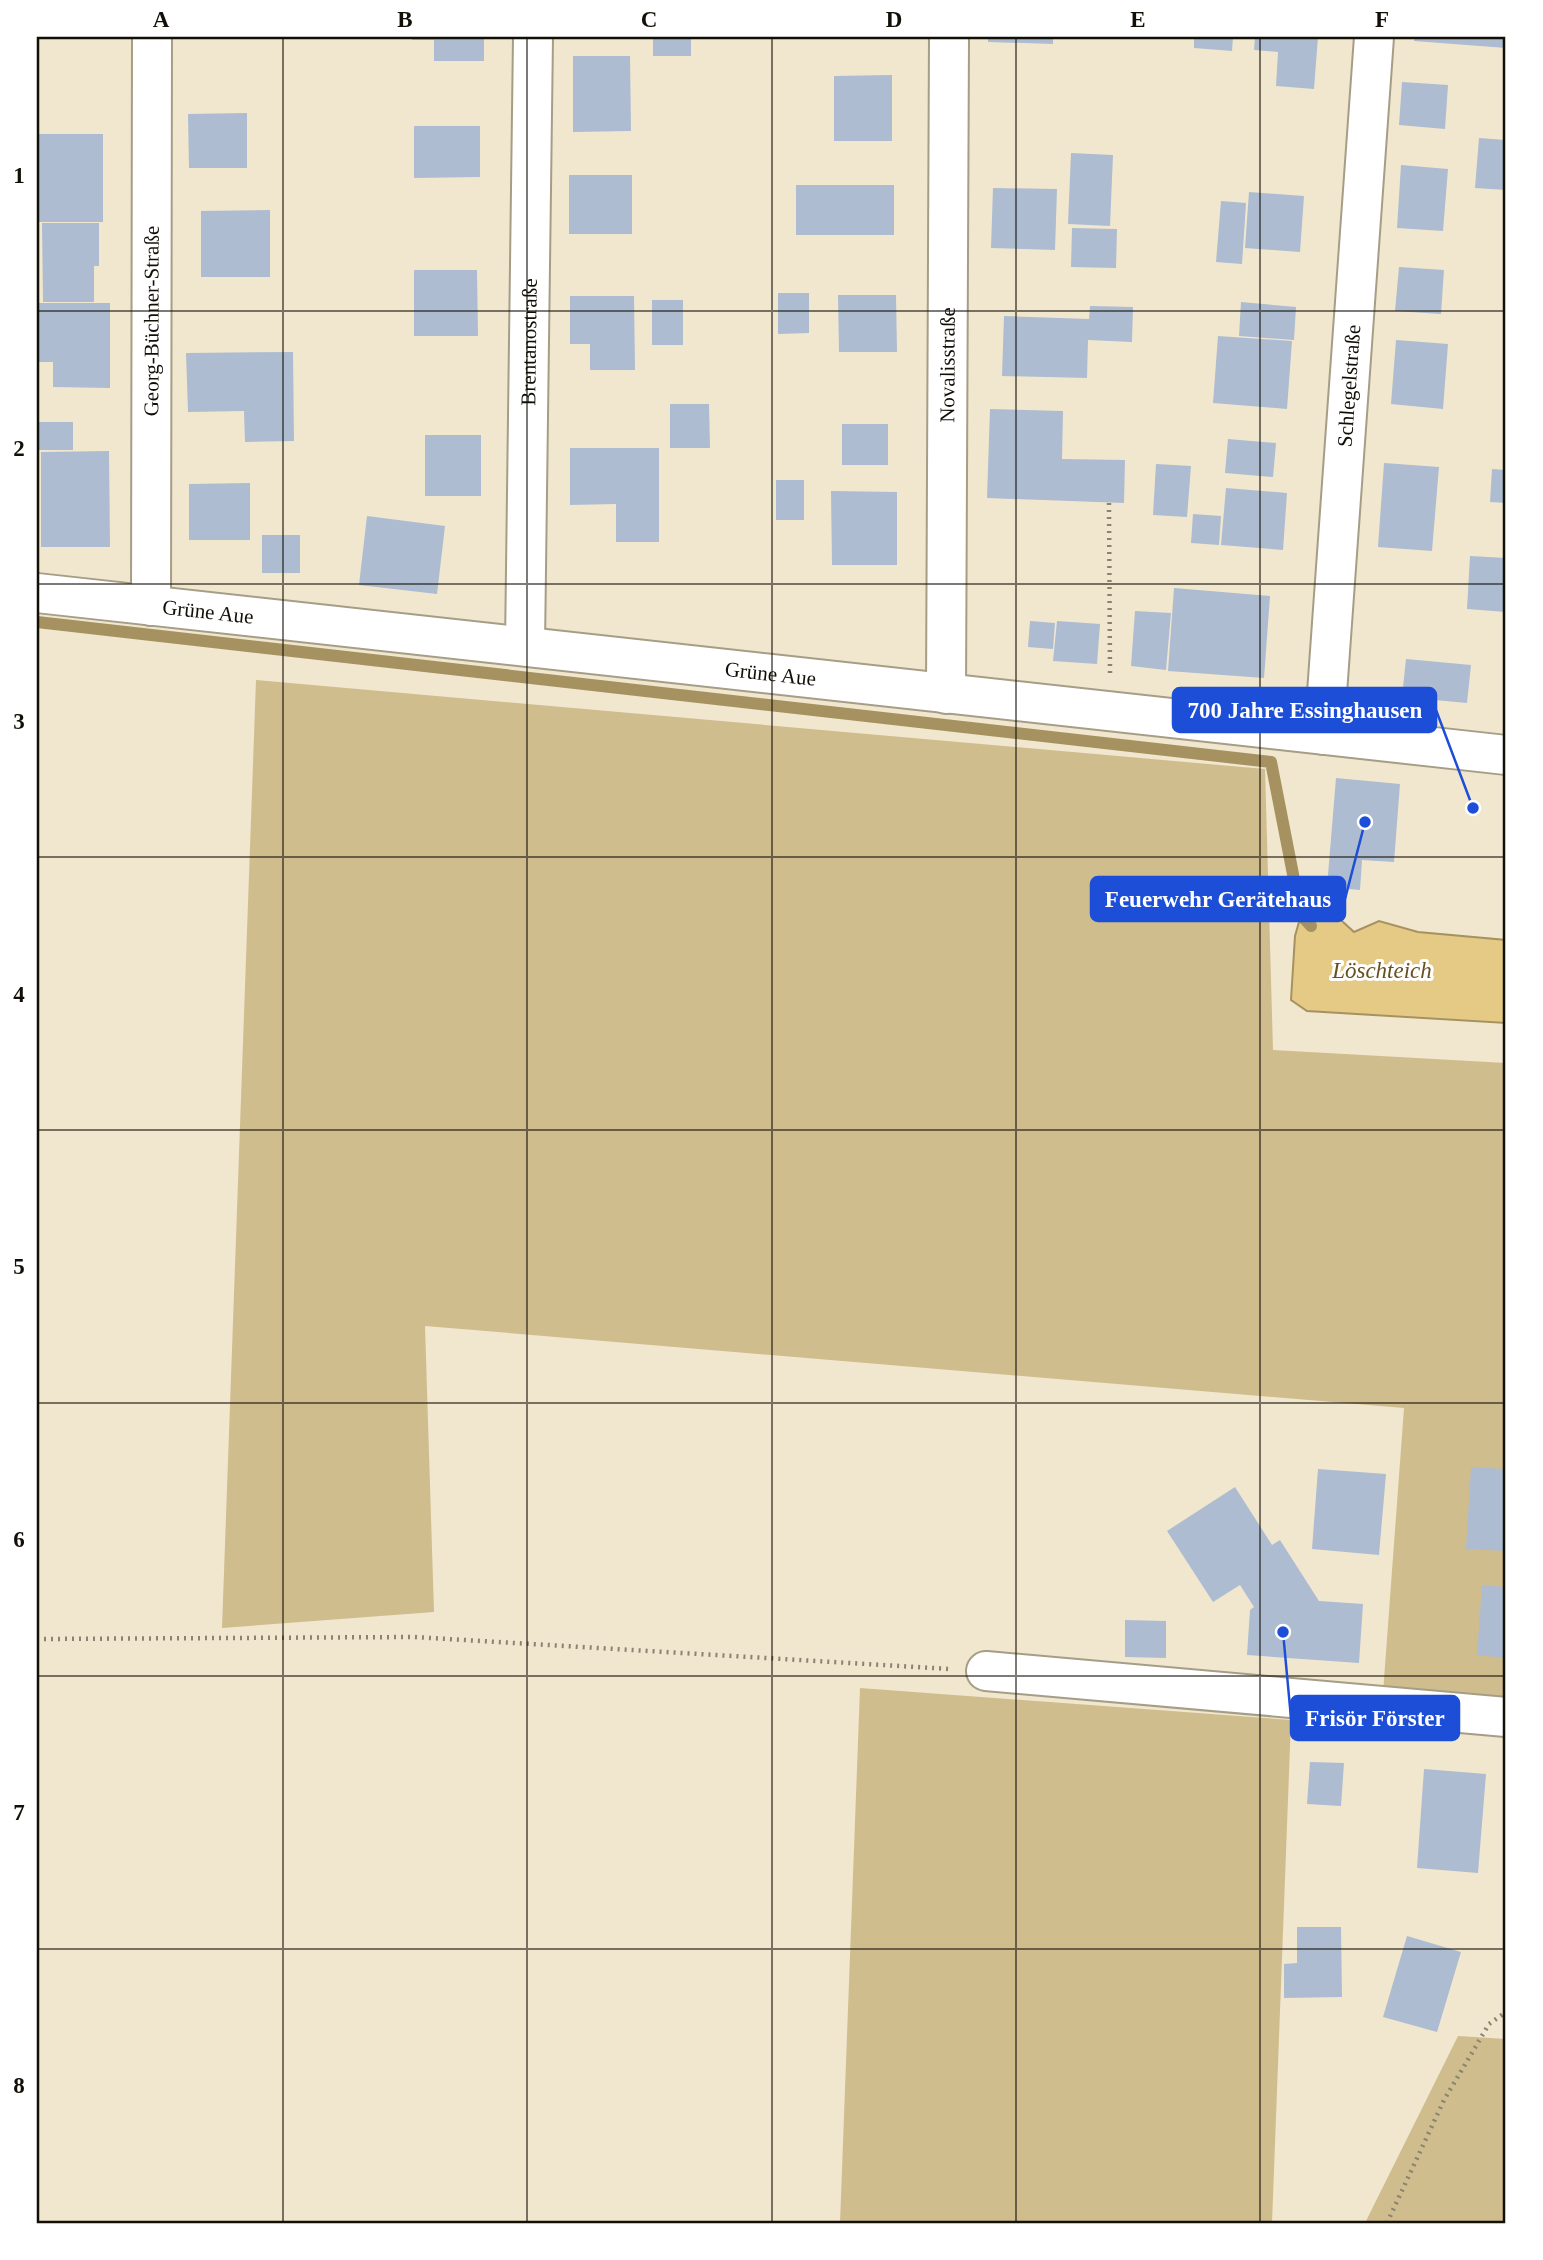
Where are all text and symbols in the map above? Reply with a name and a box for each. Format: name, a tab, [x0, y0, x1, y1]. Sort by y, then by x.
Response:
text: A	[153, 7, 170, 32]
text: B	[397, 7, 413, 32]
text: C	[641, 7, 657, 32]
text: D	[886, 7, 902, 32]
text: E	[1130, 7, 1146, 32]
text: F	[1375, 7, 1389, 32]
text: 1	[13, 163, 25, 188]
street label: Georg-Büchner-Straße	[139, 226, 164, 416]
street label: Brentanostraße	[516, 278, 542, 406]
street label: Novalisstraße	[935, 307, 960, 423]
street label: Schlegelstraße	[1333, 324, 1365, 448]
text: 2	[13, 436, 25, 461]
street label: Grüne Aue	[161, 595, 255, 629]
street label: Grüne Aue	[724, 657, 817, 691]
callout: 700 Jahre Essinghausen	[1173, 688, 1436, 732]
text: 700 Jahre Essinghausen	[1188, 698, 1423, 723]
text: 3	[13, 709, 25, 734]
callout: Feuerwehr Gerätehaus	[1091, 877, 1345, 921]
text: Feuerwehr Gerätehaus	[1105, 887, 1331, 912]
water label: Löschteich	[1331, 958, 1432, 983]
text: 4	[13, 982, 25, 1007]
text: 5	[13, 1254, 25, 1279]
text: 6	[13, 1527, 25, 1552]
callout: Frisör Förster	[1291, 1696, 1459, 1740]
text: Frisör Förster	[1305, 1706, 1445, 1731]
text: 7	[13, 1800, 25, 1825]
text: 8	[13, 2073, 25, 2098]

